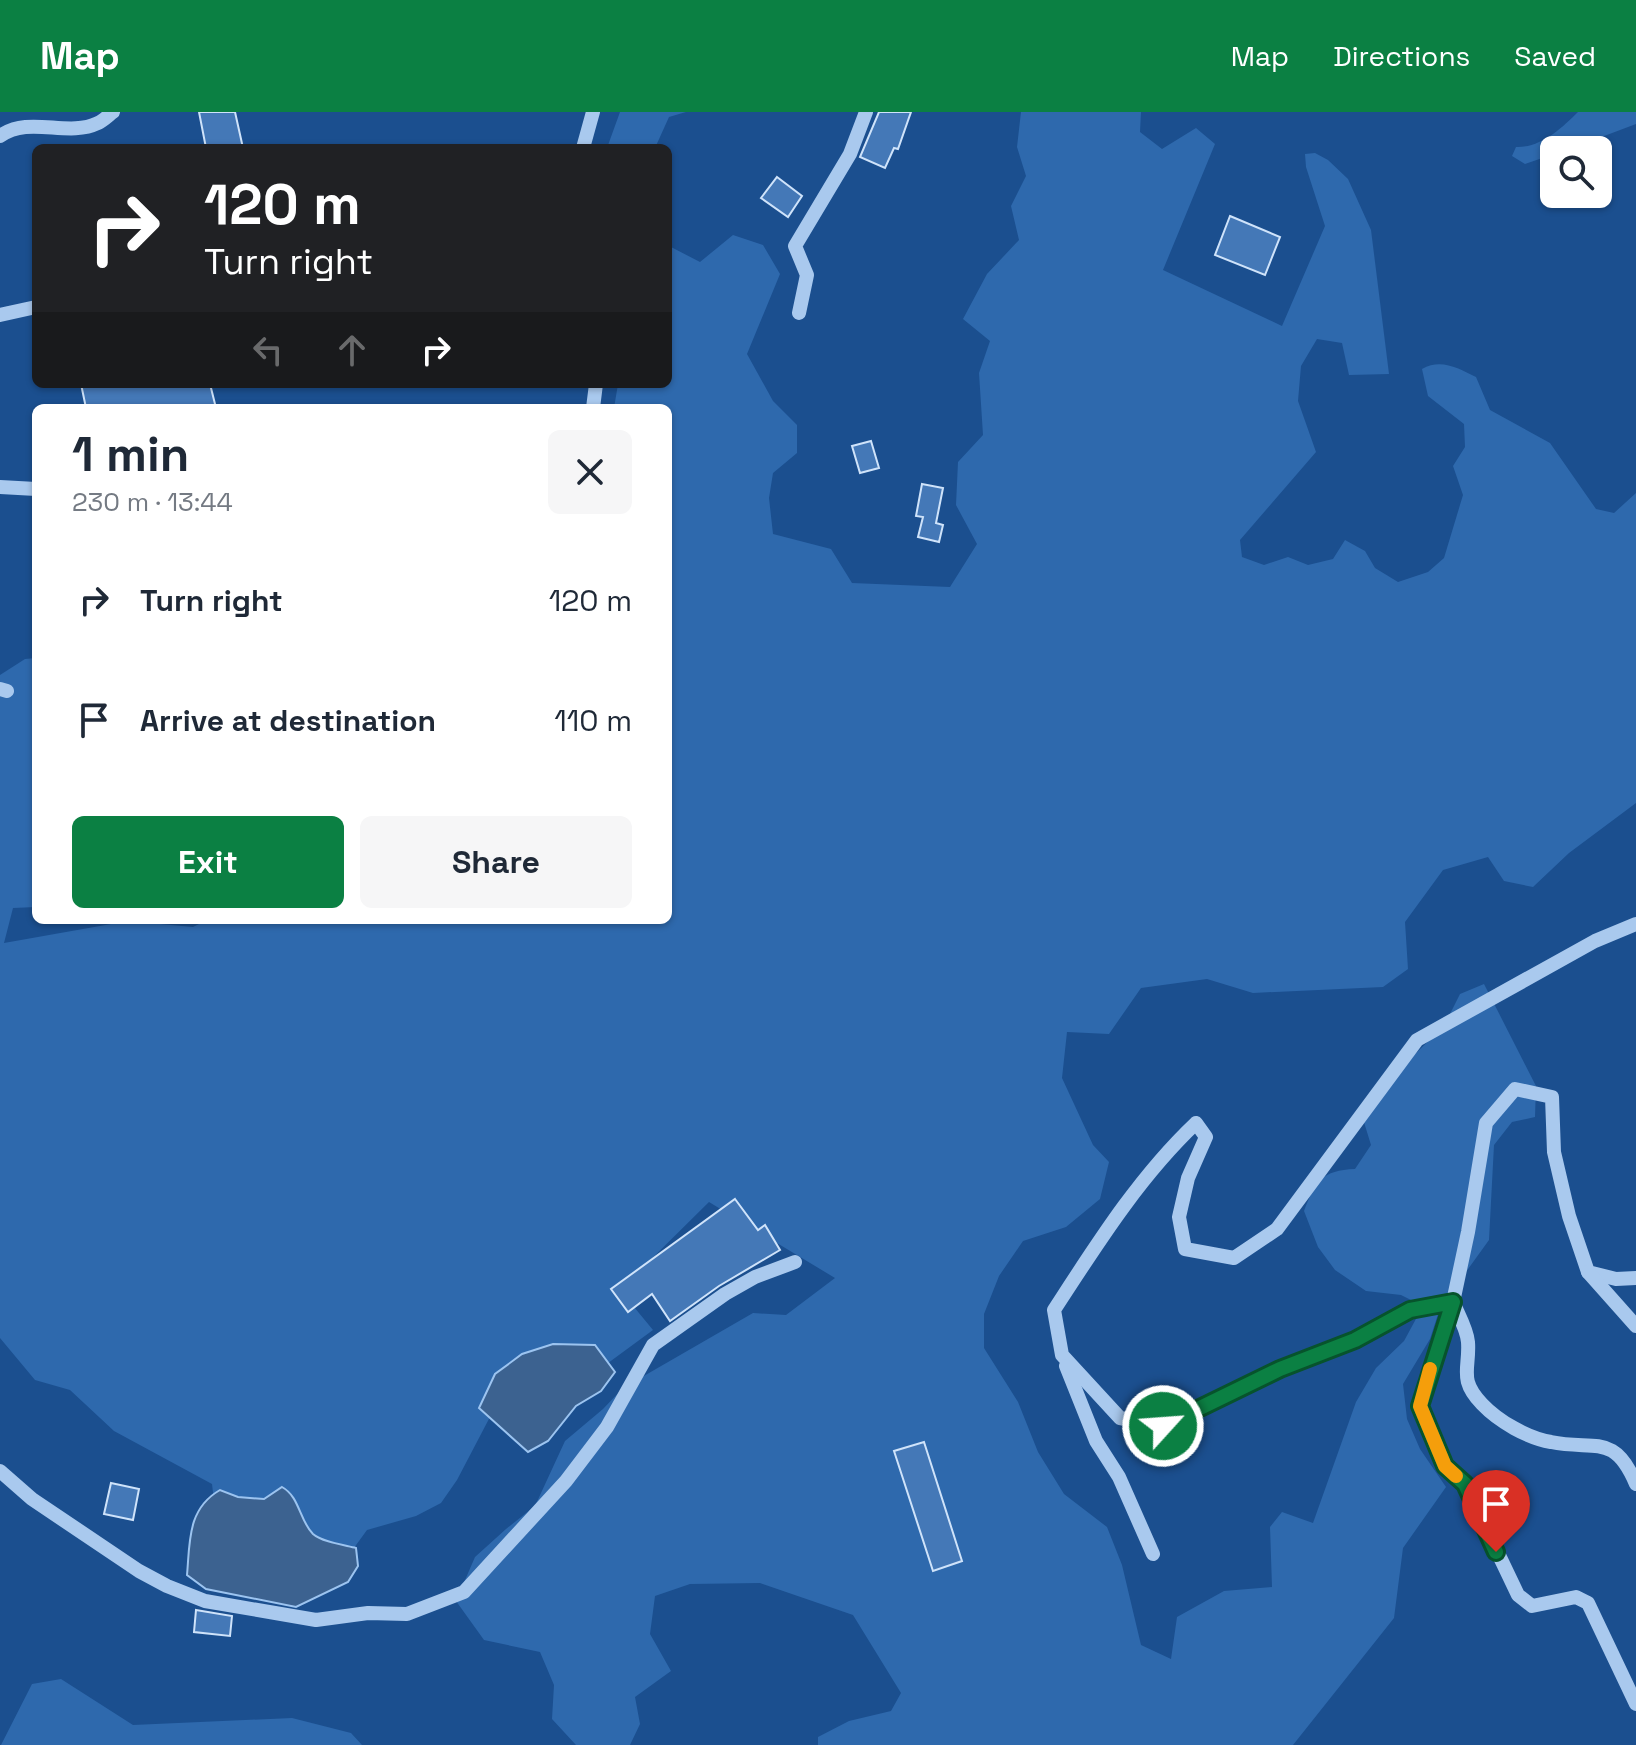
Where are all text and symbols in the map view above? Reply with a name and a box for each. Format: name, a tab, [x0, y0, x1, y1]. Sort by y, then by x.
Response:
text: Map	[40, 32, 120, 80]
text: Map	[1231, 38, 1289, 74]
text: Directions	[1333, 38, 1470, 74]
text: Saved	[1514, 38, 1596, 74]
map controls	[1540, 136, 1612, 208]
button: search	[1540, 136, 1612, 208]
text: 120 m	[204, 169, 361, 240]
icon: right	[72, 176, 176, 280]
text: Turn right	[204, 239, 373, 285]
icon: left	[246, 328, 290, 372]
icon: ahead	[330, 328, 374, 372]
icon: right	[414, 328, 458, 372]
text: 1 min	[72, 424, 189, 485]
button: close	[548, 430, 632, 514]
text: 230 m · 13:44	[72, 485, 233, 519]
icon: right	[72, 578, 116, 622]
text: Turn right	[140, 581, 283, 620]
text: 120 m	[549, 581, 632, 620]
icon: arrive	[72, 698, 116, 742]
text: Arrive at destination	[140, 701, 436, 740]
text: 110 m	[554, 701, 632, 740]
button: Exit	[72, 816, 344, 908]
button: Share	[360, 816, 632, 908]
position arrow	[1121, 1384, 1205, 1468]
pin	[1462, 1470, 1530, 1552]
icon: arrive	[1474, 1482, 1518, 1526]

